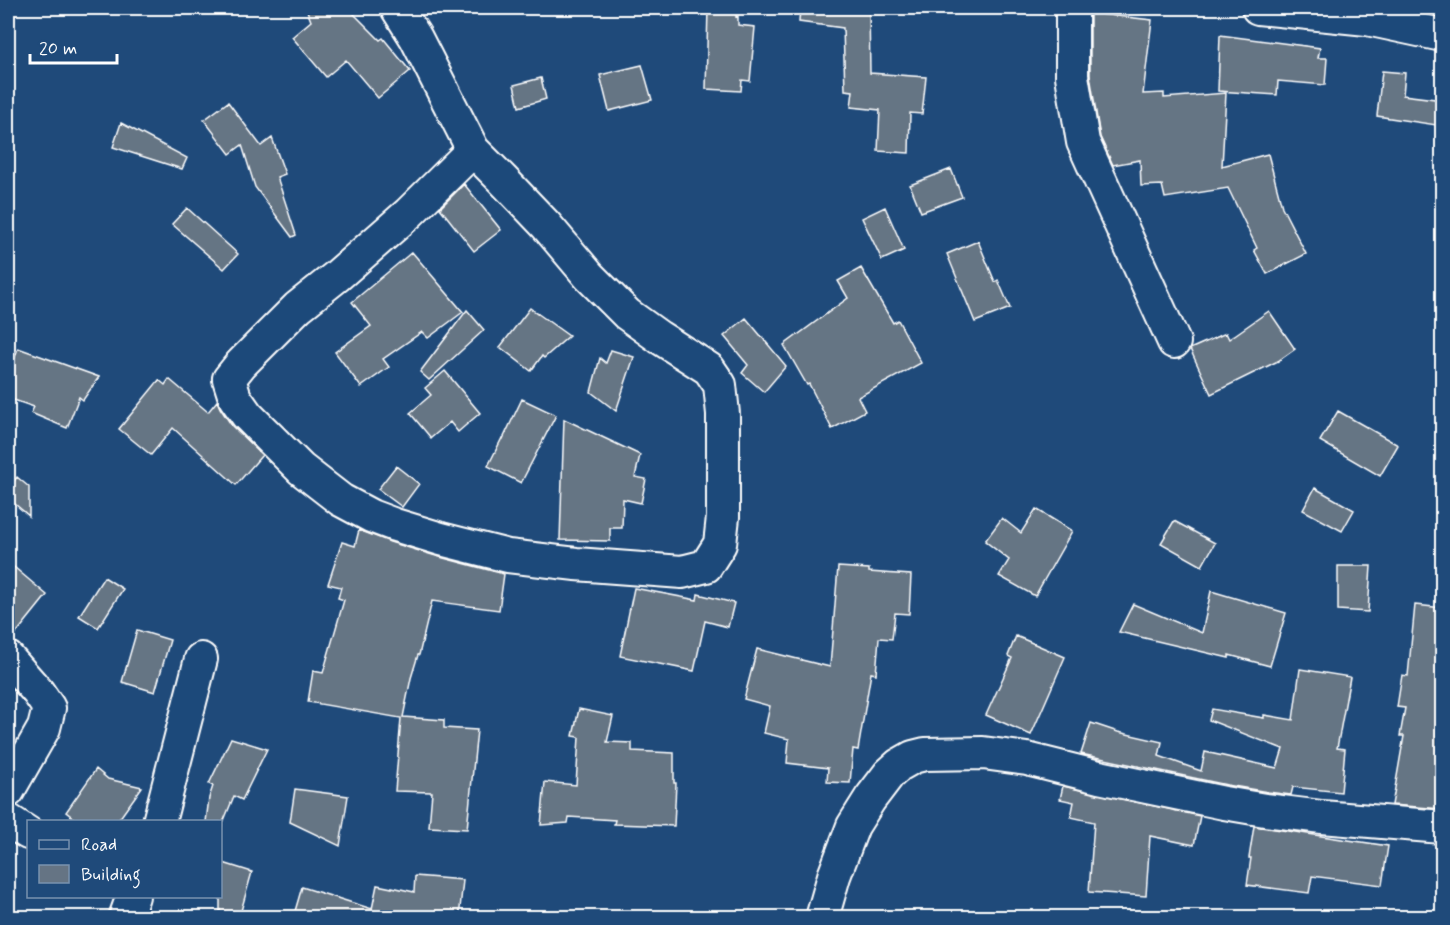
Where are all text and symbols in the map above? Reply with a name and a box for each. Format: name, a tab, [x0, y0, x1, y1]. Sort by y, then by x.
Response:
scale bar	[30, 27, 117, 65]
text: 20 m	[39, 37, 77, 61]
legend	[27, 820, 222, 898]
text: Road	[81, 833, 117, 857]
text: Building	[81, 863, 141, 889]

